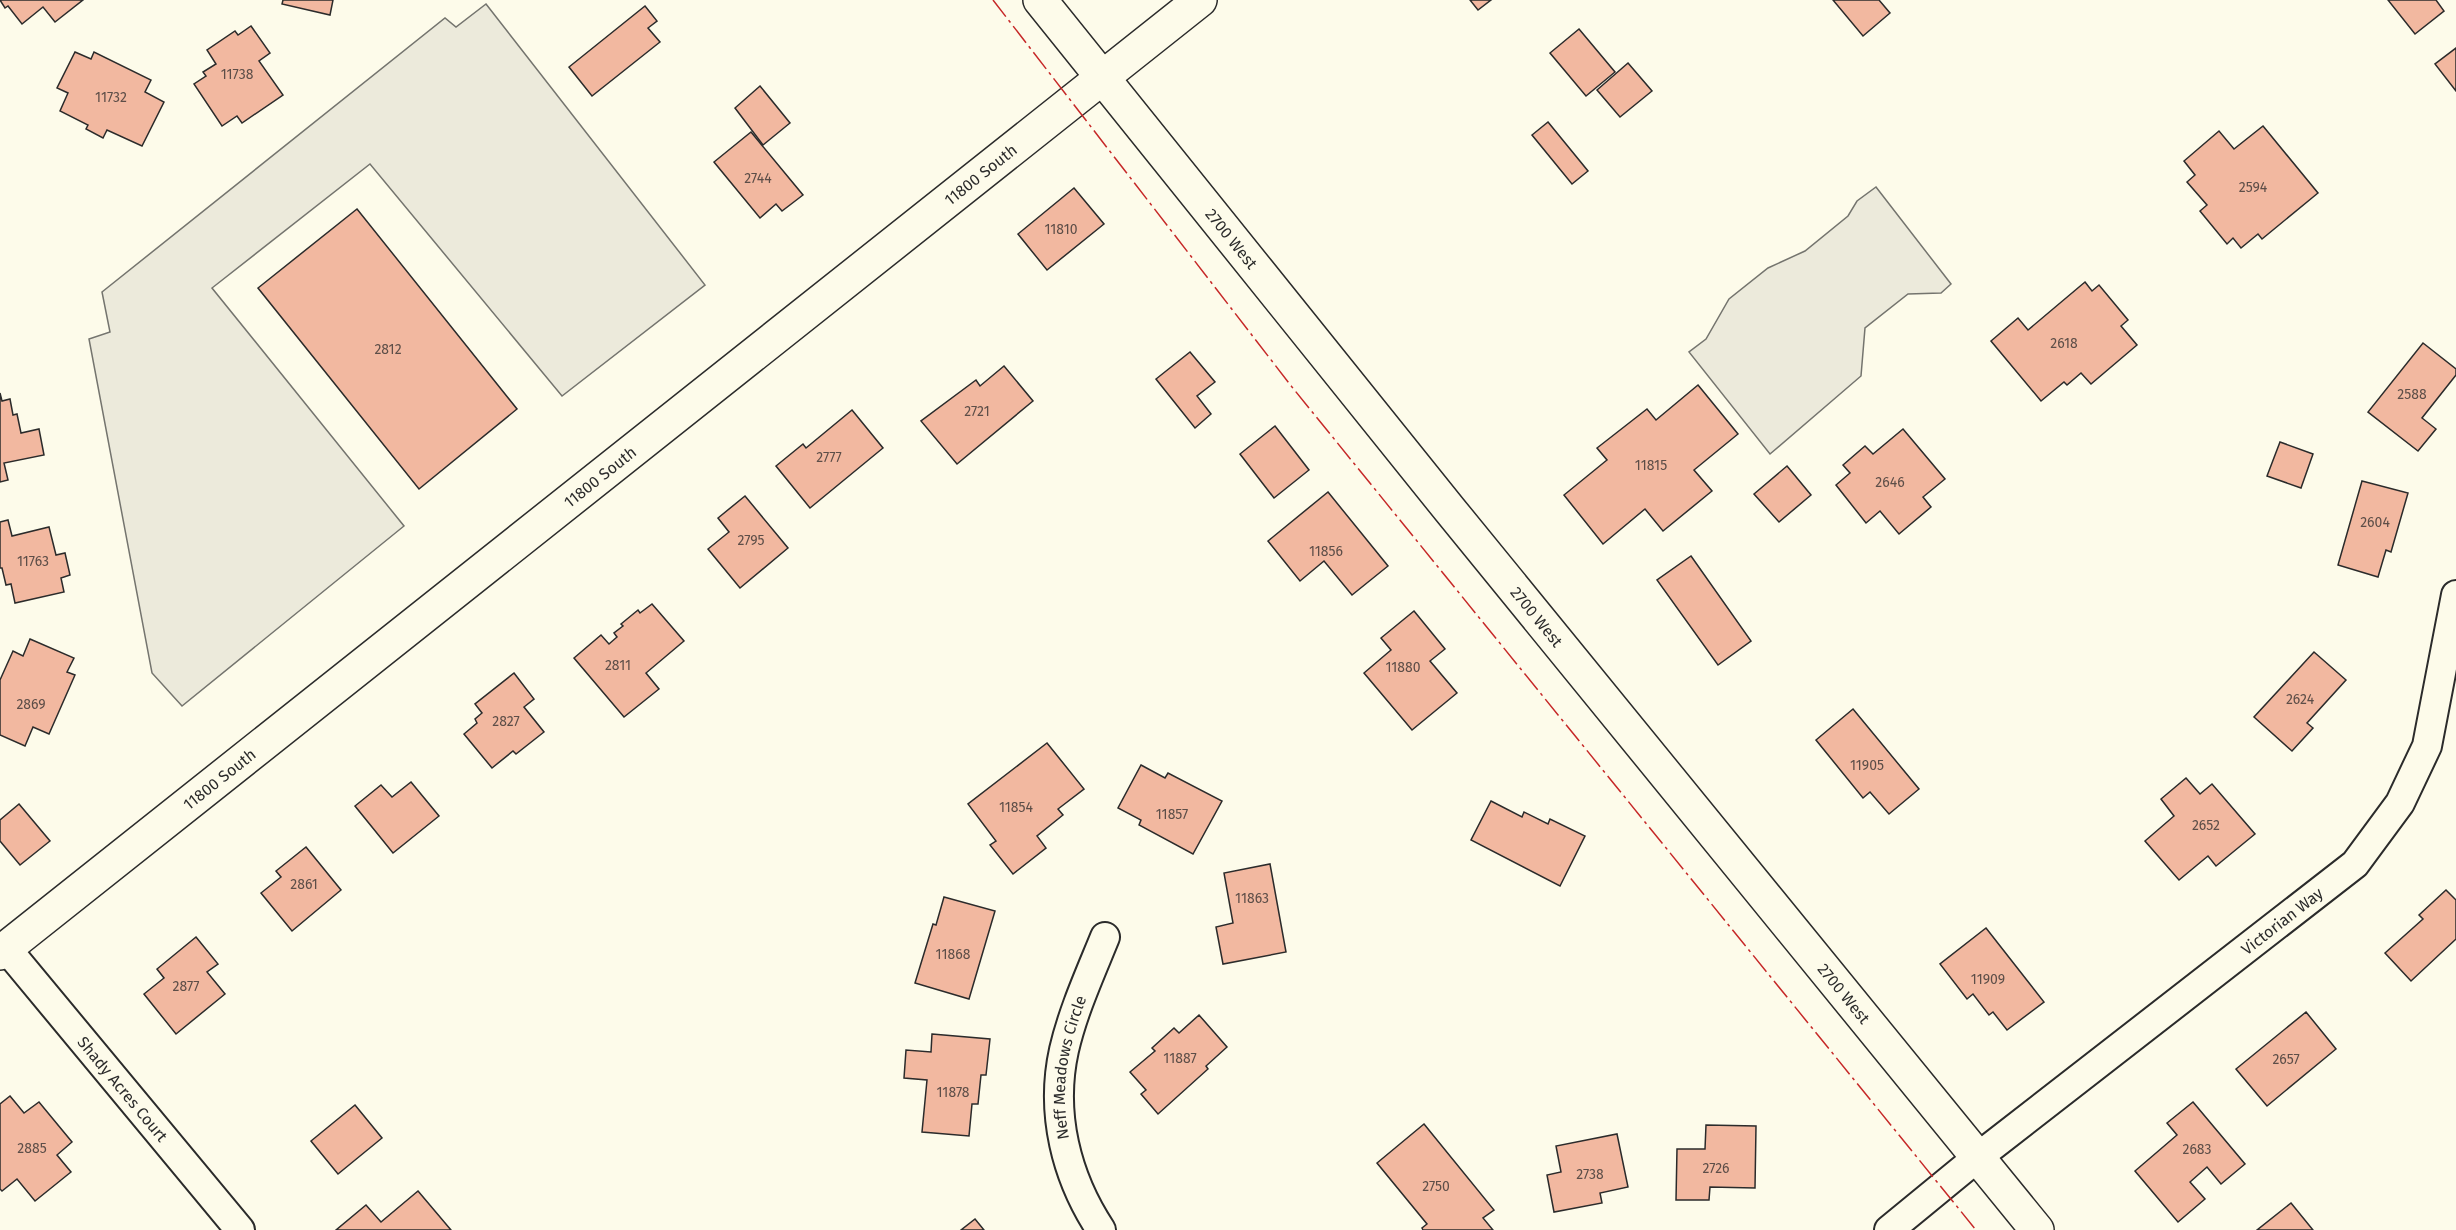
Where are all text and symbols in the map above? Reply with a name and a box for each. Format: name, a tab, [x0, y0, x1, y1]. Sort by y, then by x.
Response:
house number: 11738	[221, 66, 254, 83]
house number: 11732	[95, 89, 127, 106]
street label: 11800 South	[940, 140, 1020, 209]
house number: 2744	[744, 170, 772, 187]
house number: 2594	[2239, 179, 2268, 196]
street label: 2700 West	[1202, 205, 1262, 273]
house number: 11810	[1044, 221, 1078, 238]
house number: 2618	[2050, 335, 2078, 352]
house number: 2812	[374, 341, 402, 358]
house number: 2588	[2397, 386, 2427, 403]
house number: 2721	[964, 403, 990, 420]
street label: 11800 South	[560, 442, 640, 511]
house number: 2777	[816, 449, 842, 466]
house number: 11815	[1635, 457, 1667, 474]
house number: 2646	[1875, 474, 1905, 491]
house number: 2604	[2360, 514, 2390, 531]
house number: 2795	[737, 532, 765, 549]
house number: 11856	[1309, 543, 1343, 560]
house number: 11763	[17, 553, 49, 570]
street label: 2700 West	[1507, 583, 1567, 651]
house number: 2811	[605, 657, 631, 674]
house number: 11880	[1385, 659, 1421, 676]
house number: 2624	[2286, 691, 2315, 708]
house number: 2869	[16, 696, 46, 713]
house number: 2827	[492, 713, 520, 730]
street label: 11800 South	[179, 744, 259, 813]
house number: 11905	[1850, 757, 1884, 774]
house number: 11854	[999, 799, 1034, 816]
house number: 11857	[1156, 806, 1188, 823]
house number: 2652	[2192, 817, 2220, 834]
house number: 2861	[290, 876, 318, 893]
street label: Victorian Way	[2237, 883, 2327, 958]
house number: 11863	[1235, 890, 1269, 907]
house number: 11868	[936, 946, 971, 963]
street label: 2700 West	[1814, 959, 1874, 1027]
house number: 11909	[1971, 971, 2005, 988]
house number: 2877	[173, 978, 199, 995]
street label: Neff Meadows Circle	[1049, 993, 1090, 1141]
street label: Shady Acres Court	[74, 1032, 172, 1145]
house number: 11887	[1163, 1050, 1197, 1067]
house number: 2657	[2272, 1051, 2300, 1068]
house number: 11878	[936, 1084, 970, 1101]
house number: 2885	[17, 1140, 47, 1157]
house number: 2683	[2182, 1141, 2212, 1158]
house number: 2726	[1702, 1160, 1730, 1177]
house number: 2738	[1576, 1166, 1604, 1183]
house number: 2750	[1422, 1178, 1450, 1195]

